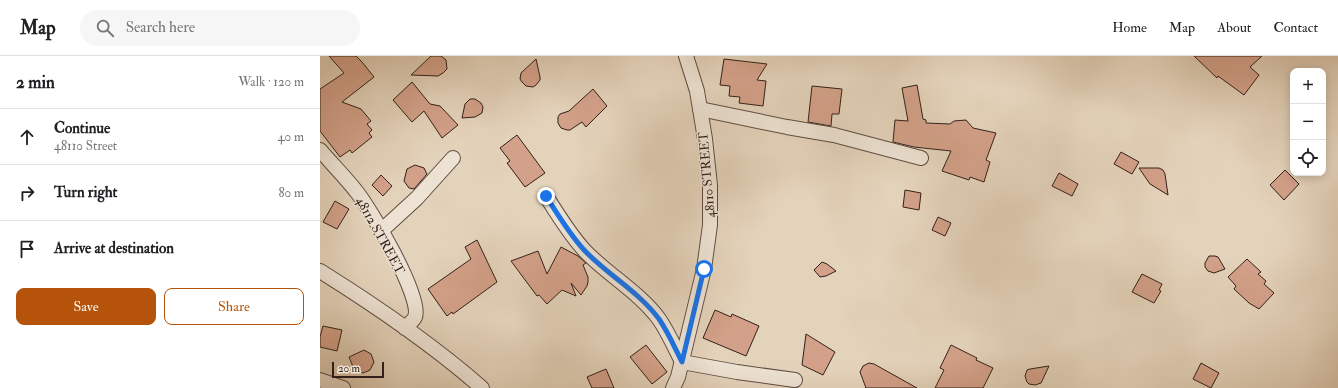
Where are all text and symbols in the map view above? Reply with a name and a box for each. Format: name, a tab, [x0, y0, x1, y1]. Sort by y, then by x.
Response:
search box	[80, 10, 360, 46]
text: Map	[20, 16, 56, 40]
icon: search	[94, 17, 116, 39]
text: Search here	[126, 18, 195, 37]
text: Home	[1112, 19, 1147, 36]
text: Map	[1169, 19, 1195, 36]
text: About	[1217, 19, 1251, 36]
text: Contact	[1273, 19, 1318, 36]
map controls	[1290, 68, 1326, 176]
button: +	[1290, 68, 1326, 104]
text: 2 min	[16, 72, 55, 93]
text: Walk · 120 m	[238, 74, 304, 90]
button: −	[1290, 104, 1326, 140]
text: Continue	[54, 119, 110, 138]
icon: ahead	[16, 126, 38, 148]
text: 40 m	[278, 129, 304, 145]
street label: 48110 STREET	[695, 131, 719, 219]
text: 48110 Street	[54, 138, 117, 154]
button: locate	[1290, 140, 1326, 176]
icon: right	[16, 182, 38, 204]
text: Turn right	[54, 183, 117, 202]
text: 80 m	[278, 185, 304, 201]
route end	[537, 187, 555, 205]
street label: 48112 STREET	[352, 194, 408, 277]
icon: arrive	[16, 238, 38, 260]
text: Arrive at destination	[54, 239, 174, 258]
route start	[695, 260, 713, 278]
button: Save	[16, 288, 156, 325]
button: Share	[164, 288, 304, 325]
scale bar	[332, 360, 384, 379]
text: 20 m	[338, 362, 360, 375]

